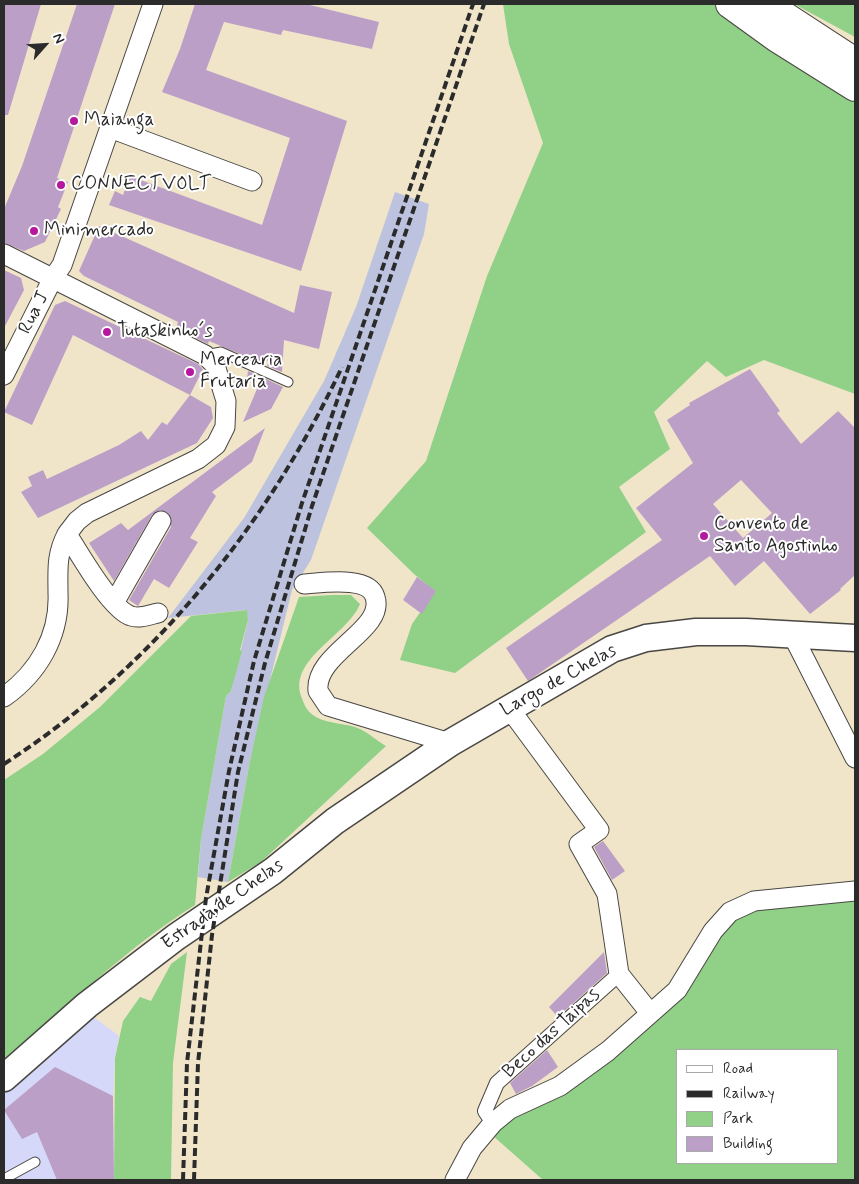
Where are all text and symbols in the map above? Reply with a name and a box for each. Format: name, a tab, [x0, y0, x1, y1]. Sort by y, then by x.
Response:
north arrow	[20, 20, 70, 70]
text: N	[48, 30, 69, 47]
place label: Maianga	[84, 110, 154, 132]
marker: Maianga	[68, 115, 80, 127]
place label: CONNECTVOLT	[71, 174, 211, 196]
marker: CONNECTVOLT	[55, 179, 67, 191]
place label: Minimercado	[44, 220, 154, 242]
marker: Minimercado	[28, 225, 40, 237]
street label: Rua J	[15, 288, 55, 338]
place label: Tutaskinho´s	[117, 321, 213, 343]
marker: Tutaskinho´s	[101, 326, 113, 338]
place label: Mercearia Frutaria	[200, 350, 282, 394]
marker: Mercearia Frutaria	[184, 366, 196, 378]
place label: Convento de Santo Agostinho	[714, 514, 838, 558]
marker: Convento de Santo Agostinho	[698, 530, 710, 542]
street label: Largo de Chelas	[497, 640, 621, 722]
street label: Estrada de Chelas	[158, 855, 288, 955]
street label: Beco das Taipas	[499, 984, 605, 1084]
legend	[676, 1049, 839, 1164]
text: Road	[723, 1059, 753, 1079]
text: Railway	[723, 1084, 775, 1104]
text: Park	[723, 1109, 753, 1129]
text: Building	[723, 1134, 773, 1154]

